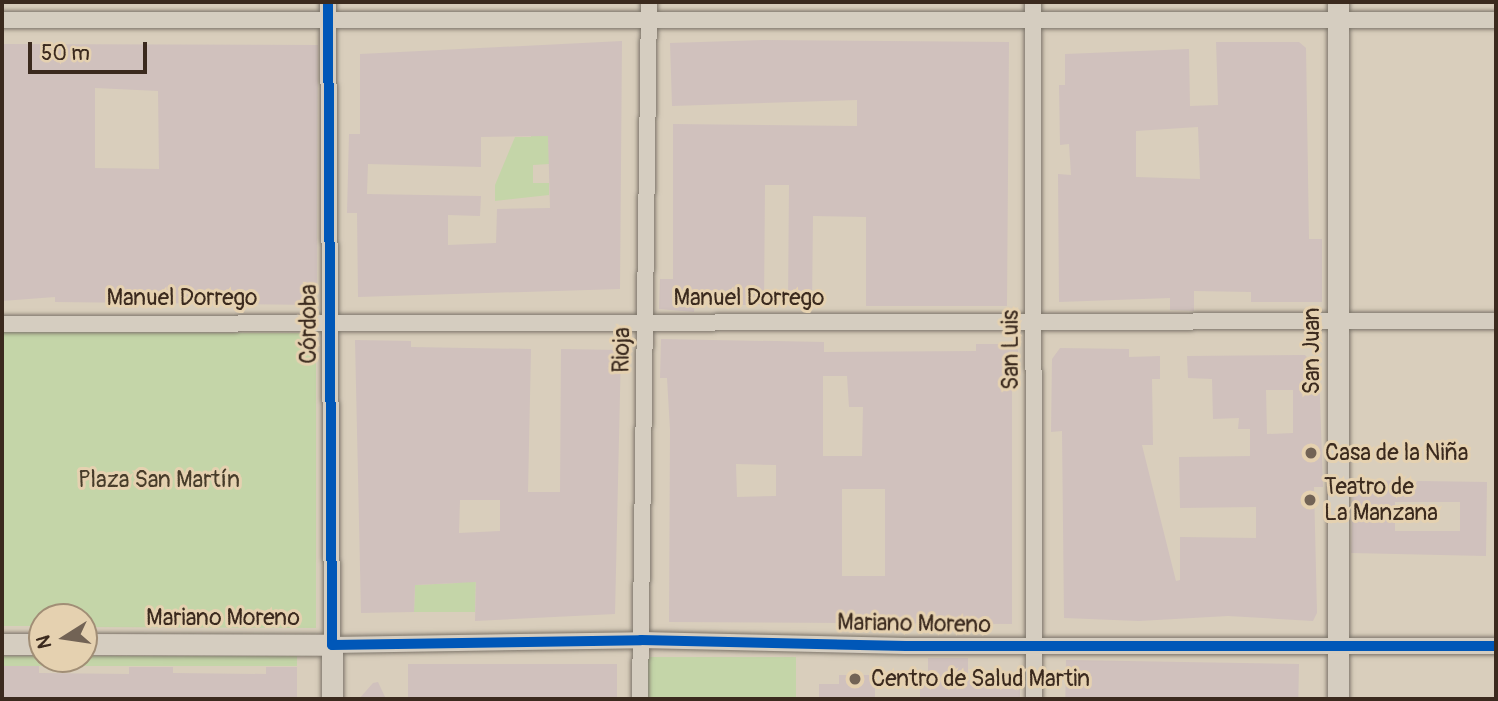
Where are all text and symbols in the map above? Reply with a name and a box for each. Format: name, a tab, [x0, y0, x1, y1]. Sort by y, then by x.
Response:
scale bar	[32, 28, 150, 72]
text: 50 m	[41, 40, 90, 67]
street label: Manuel Dorrego	[107, 284, 257, 312]
street label: Córdoba	[295, 284, 323, 364]
street label: Manuel Dorrego	[674, 284, 824, 312]
street label: San Juan	[1298, 307, 1326, 395]
street label: San Luis	[997, 310, 1025, 390]
street label: Rioja	[608, 327, 636, 373]
place label: Casa de la Niña	[1325, 439, 1468, 467]
marker: Casa de la Niña	[1303, 445, 1319, 461]
park label: Plaza San Martín	[78, 466, 240, 494]
place label: Teatro de La Manzana	[1324, 473, 1438, 527]
marker: Teatro de La Manzana	[1302, 492, 1318, 508]
north arrow	[28, 603, 98, 673]
street label: Mariano Moreno	[146, 604, 300, 632]
street label: Mariano Moreno	[837, 609, 991, 639]
text: N	[31, 633, 57, 651]
place label: Centro de Salud Martin	[871, 665, 1090, 693]
marker: Centro de Salud Martin	[845, 669, 865, 689]

